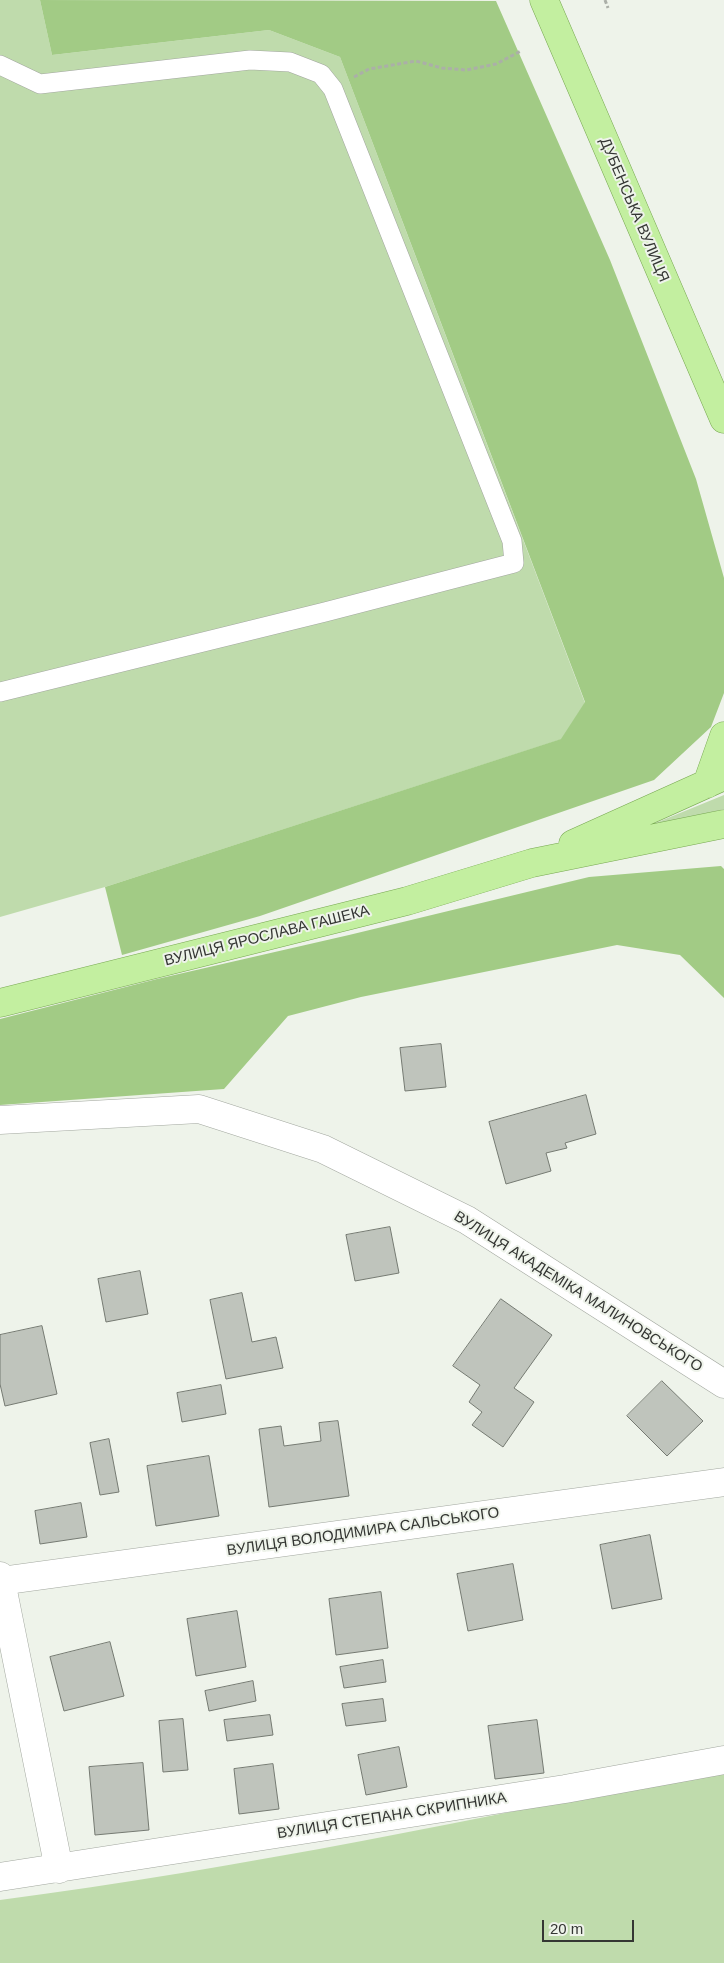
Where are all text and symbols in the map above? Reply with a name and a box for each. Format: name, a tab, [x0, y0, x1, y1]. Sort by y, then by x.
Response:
street label: ДУБЕНСЬКА ВУЛИЦЯ	[595, 135, 673, 285]
street label: ВУЛИЦЯ ЯРОСЛАВА ГАШЕКА	[162, 902, 372, 970]
street label: ВУЛИЦЯ АКАДЕМІКА МАЛИНОВСЬКОГО	[450, 1208, 706, 1376]
street label: ВУЛИЦЯ ВОЛОДИМИРА САЛЬСЬКОГО	[226, 1504, 500, 1560]
street label: ВУЛИЦЯ СТЕПАНА СКРИПНИКА	[276, 1789, 508, 1843]
scale bar	[544, 1910, 636, 1942]
text: 20 m	[550, 1920, 583, 1937]

